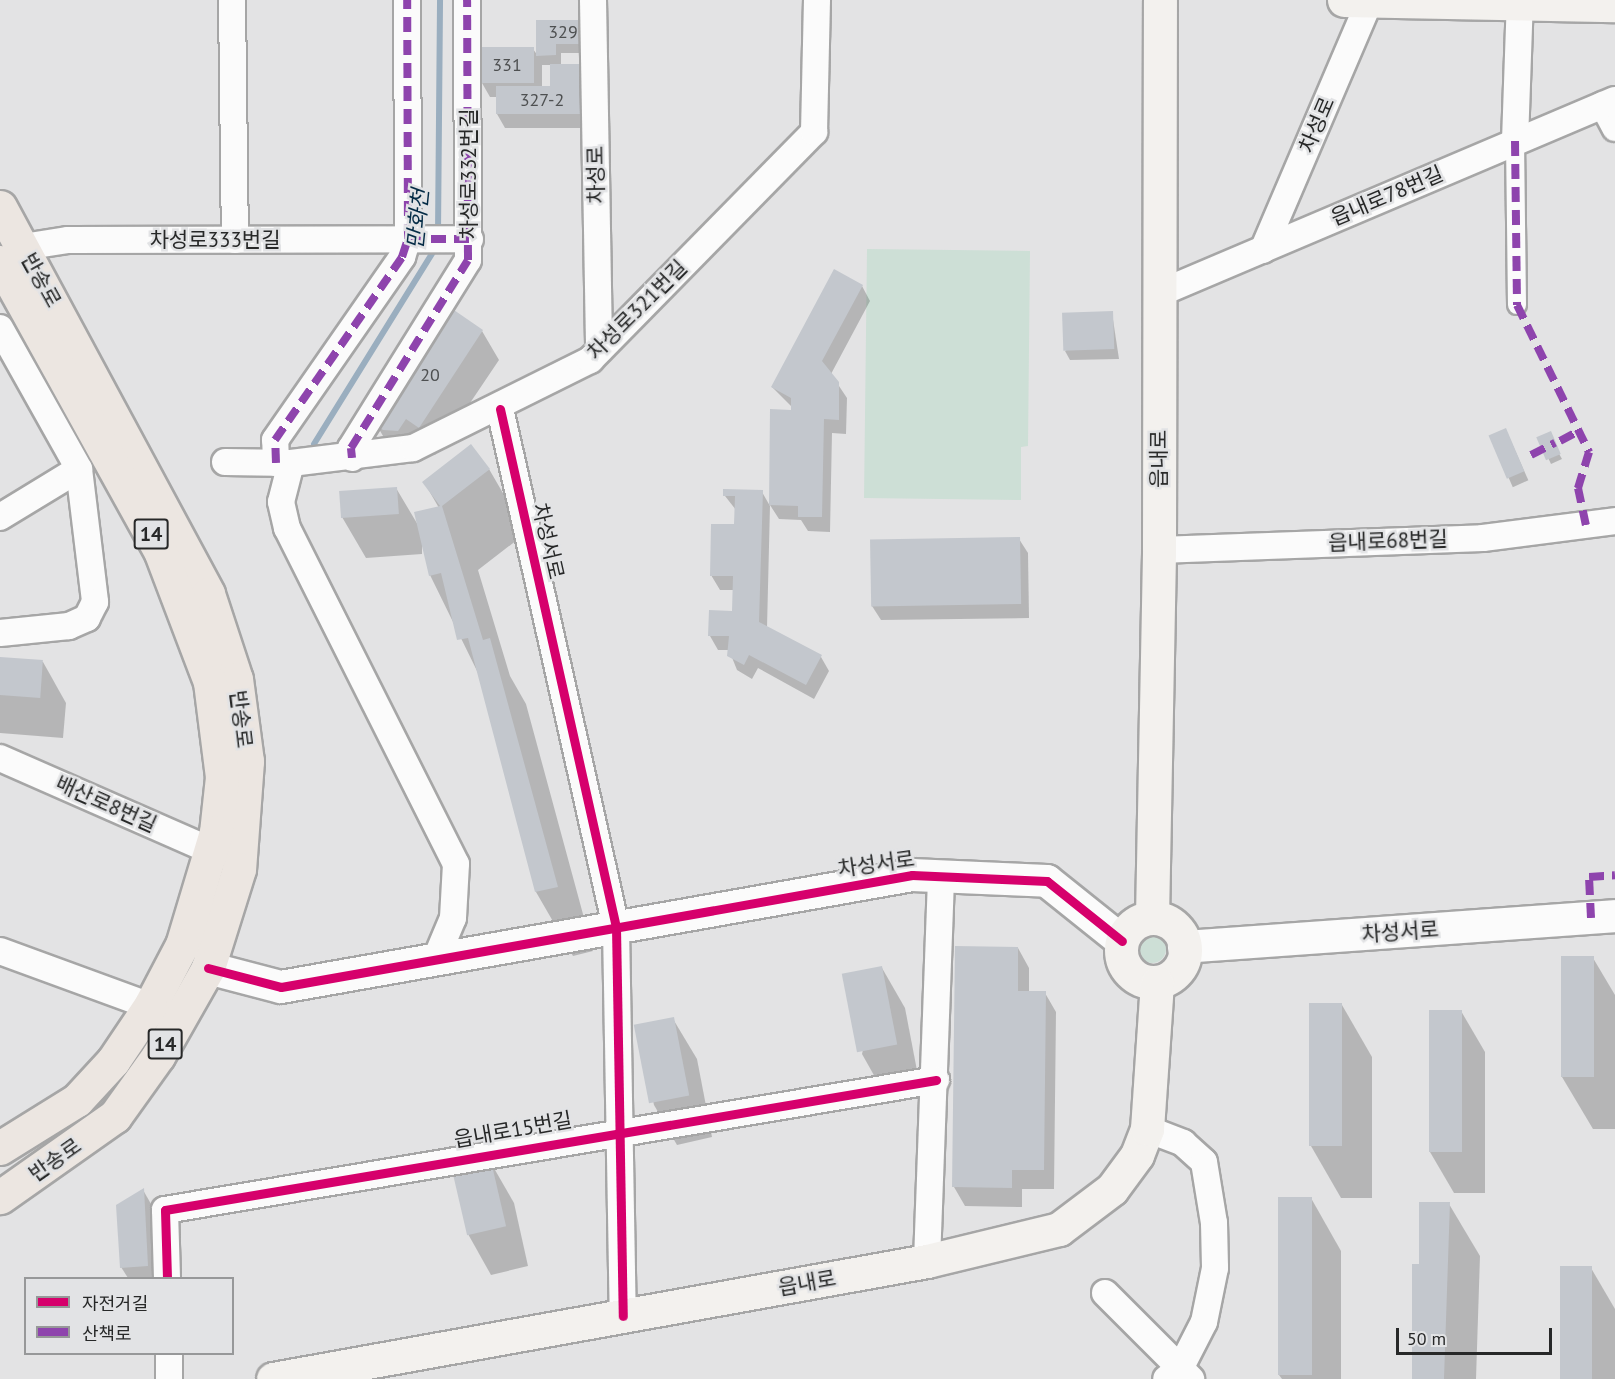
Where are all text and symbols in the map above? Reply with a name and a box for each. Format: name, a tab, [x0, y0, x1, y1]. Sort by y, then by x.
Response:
house number: 329	[548, 21, 578, 43]
house number: 331	[492, 54, 522, 76]
house number: 327-2	[520, 89, 564, 111]
street label: 차성로	[1294, 93, 1340, 157]
street label: 차성로332번길	[456, 109, 482, 239]
street label: 차성로	[583, 146, 609, 204]
street label: 읍내로78번길	[1327, 161, 1447, 231]
water label: 만화천	[402, 187, 434, 251]
street label: 차성로333번길	[150, 227, 280, 253]
street label: 반송로	[16, 249, 66, 311]
street label: 차성로321번길	[582, 255, 692, 365]
house number: 20	[420, 364, 440, 386]
street label: 읍내로	[1146, 430, 1172, 488]
street label: 차성서로	[527, 501, 569, 581]
road number: 14	[133, 517, 169, 551]
street label: 읍내로68번길	[1328, 526, 1448, 556]
street label: 반송로	[225, 689, 257, 749]
street label: 배산로8번길	[52, 771, 160, 837]
street label: 차성서로	[836, 846, 916, 882]
street label: 차성서로	[1361, 917, 1439, 947]
road number: 14	[147, 1027, 183, 1061]
street label: 읍내로15번길	[452, 1107, 574, 1153]
street label: 반송로	[24, 1133, 86, 1187]
street label: 읍내로	[776, 1266, 838, 1300]
legend	[24, 1277, 234, 1355]
text: 자전거길	[82, 1292, 148, 1315]
scale bar	[1399, 1316, 1555, 1354]
text: 산책로	[82, 1322, 132, 1345]
text: 50 m	[1407, 1327, 1446, 1350]

